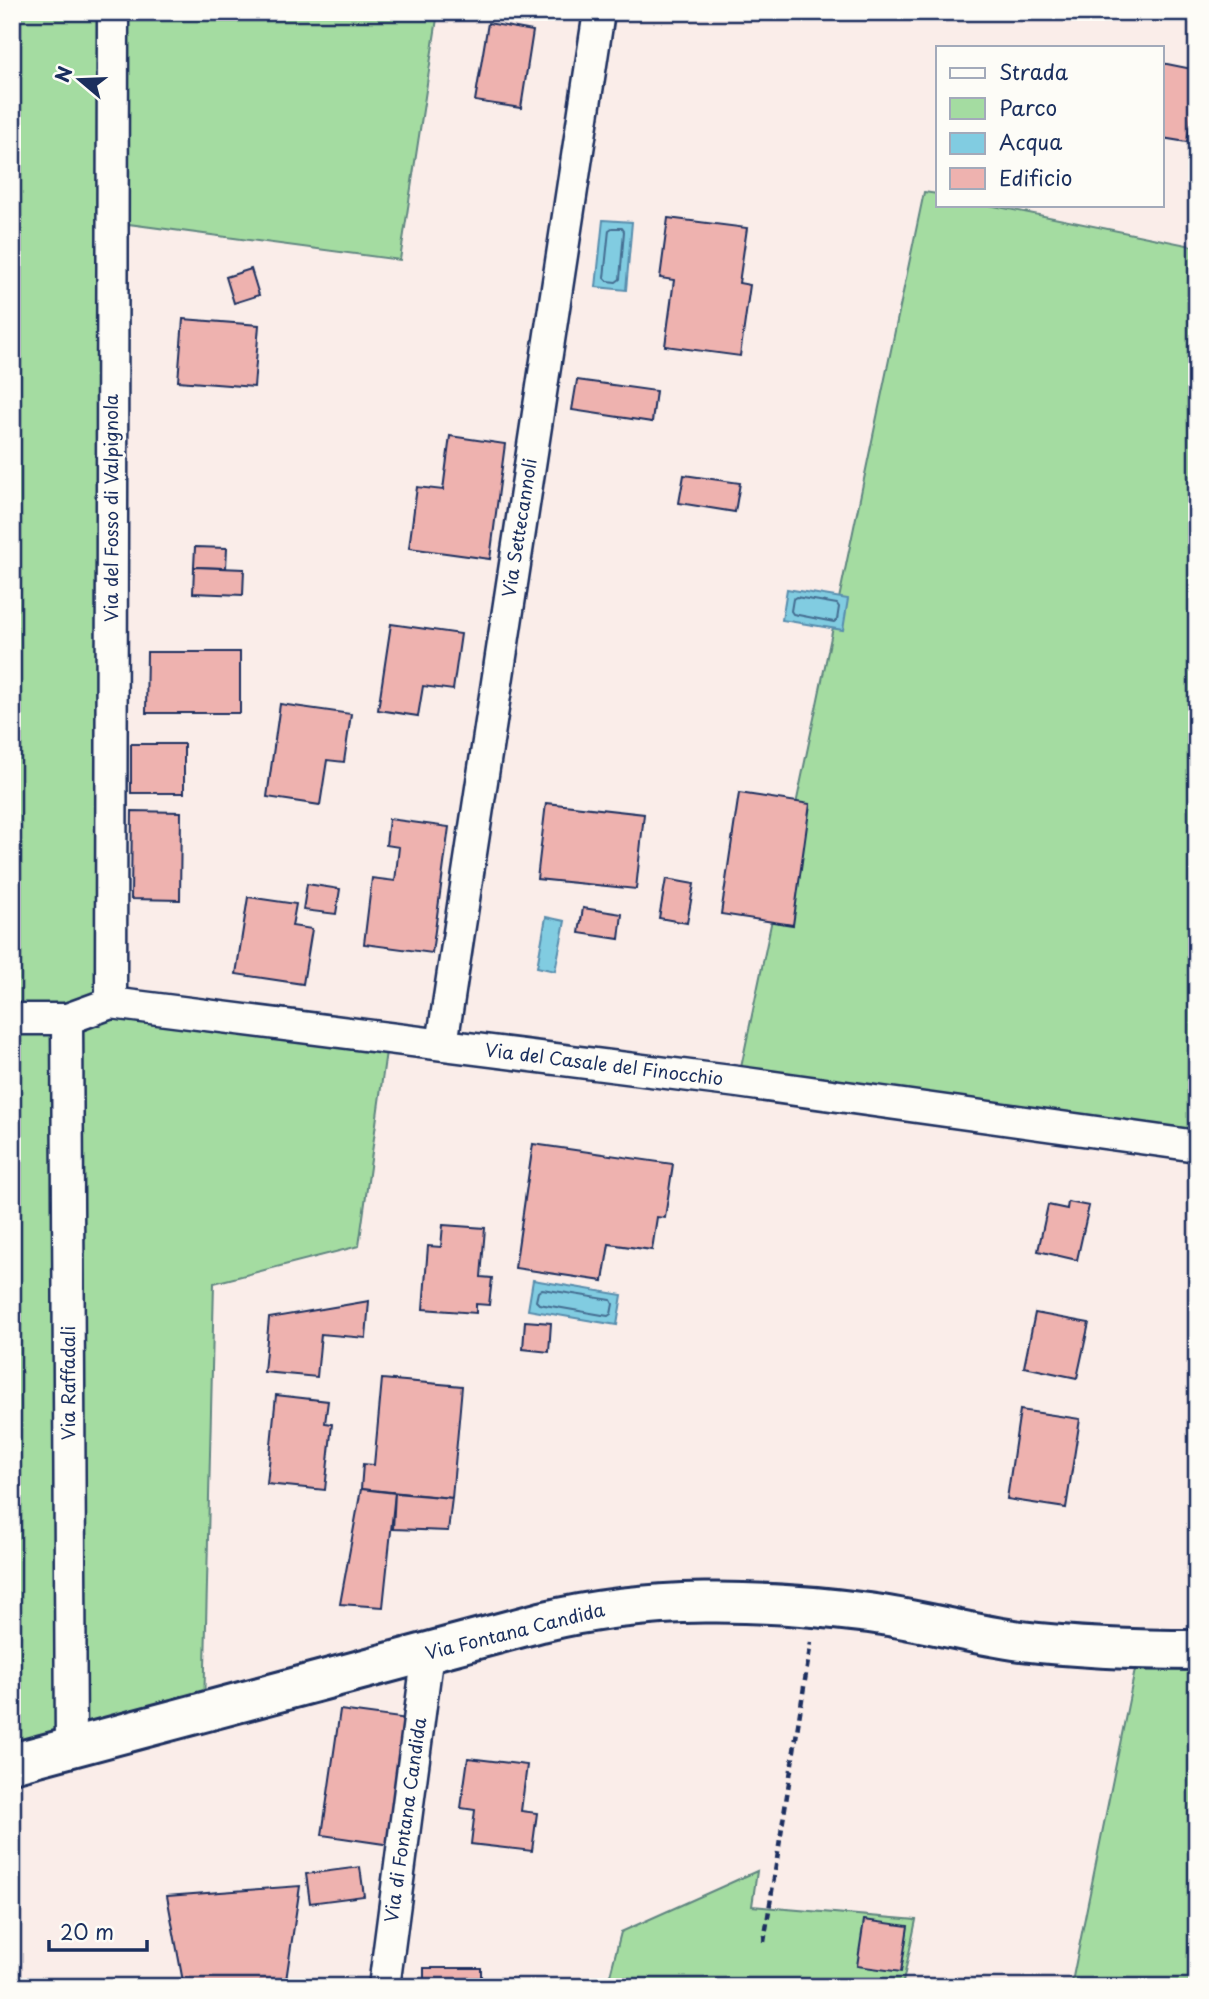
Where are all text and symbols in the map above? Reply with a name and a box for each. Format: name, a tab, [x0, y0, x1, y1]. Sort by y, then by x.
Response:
north arrow	[46, 46, 116, 116]
legend	[936, 46, 1164, 206]
text: Strada	[999, 55, 1069, 87]
text: N	[47, 62, 79, 86]
text: Parco	[999, 91, 1057, 123]
text: Acqua	[999, 125, 1062, 157]
text: Edificio	[999, 161, 1072, 193]
street label: Via del Fosso di Valpignola	[97, 393, 124, 622]
street label: Via Settecannoli	[494, 456, 543, 599]
street label: Via del Casale del Finocchio	[484, 1036, 725, 1092]
street label: Via Raffadali	[54, 1326, 81, 1440]
street label: Via Fontana Candida	[422, 1595, 608, 1666]
street label: Via di Fontana Candida	[377, 1715, 432, 1924]
scale bar	[49, 1908, 147, 1952]
text: 20 m	[60, 1915, 114, 1947]

